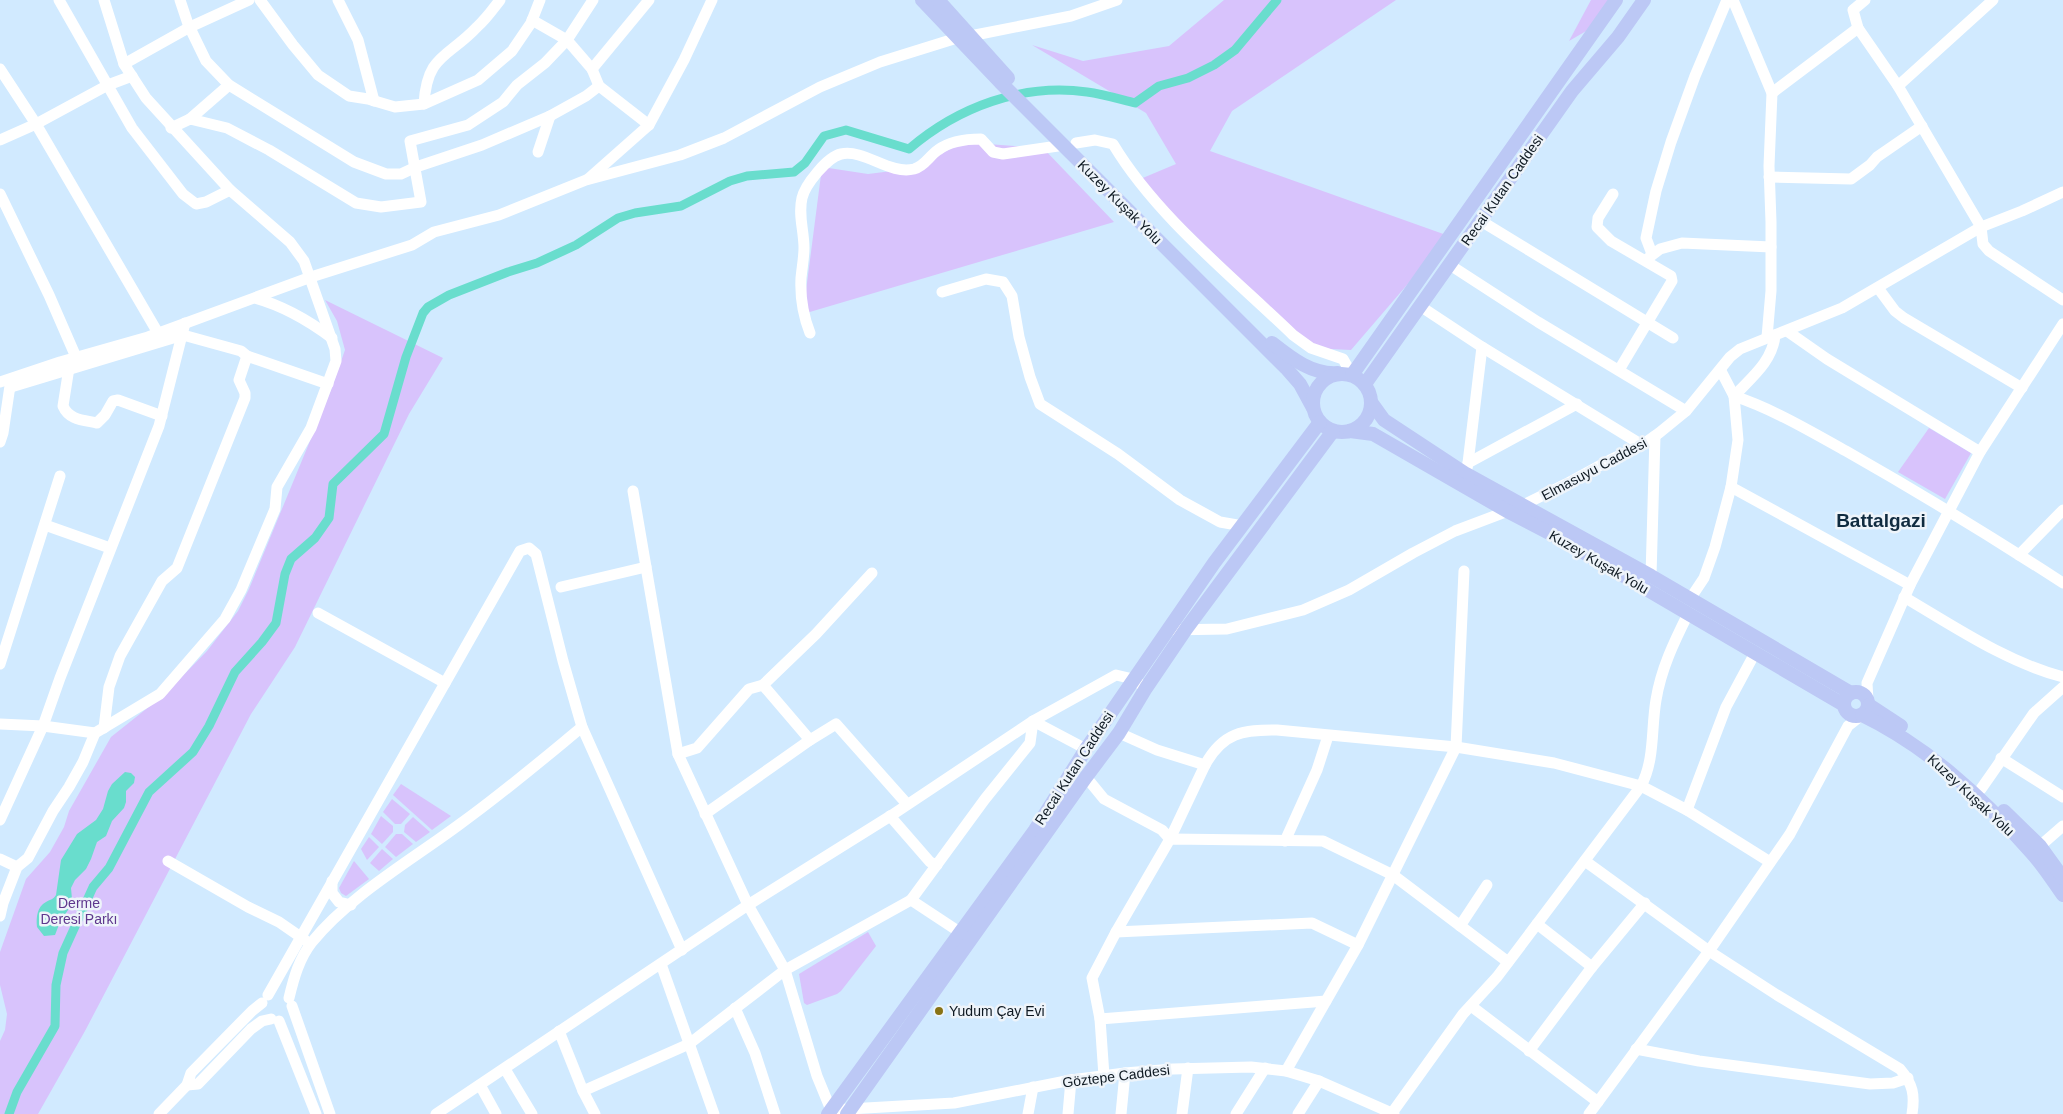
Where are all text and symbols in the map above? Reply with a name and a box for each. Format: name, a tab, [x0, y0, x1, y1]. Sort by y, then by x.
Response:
street label: Recai Kutan Caddesi	[1458, 132, 1546, 248]
street label: Kuzey Kuşak Yolu	[1075, 157, 1165, 247]
street label: Elmasuyu Caddesi	[1539, 435, 1649, 503]
district label: Battalgazi	[1836, 510, 1926, 531]
street label: Kuzey Kuşak Yolu	[1546, 527, 1652, 597]
street label: Recai Kutan Caddesi	[1031, 708, 1117, 828]
street label: Kuzey Kuşak Yolu	[1925, 751, 2017, 839]
park label: Derme Deresi Parkı	[40, 895, 118, 927]
place label: Yudum Çay Evi	[949, 1003, 1045, 1019]
marker: Yudum Çay Evi	[933, 1005, 945, 1017]
street label: Göztepe Caddesi	[1061, 1061, 1171, 1091]

